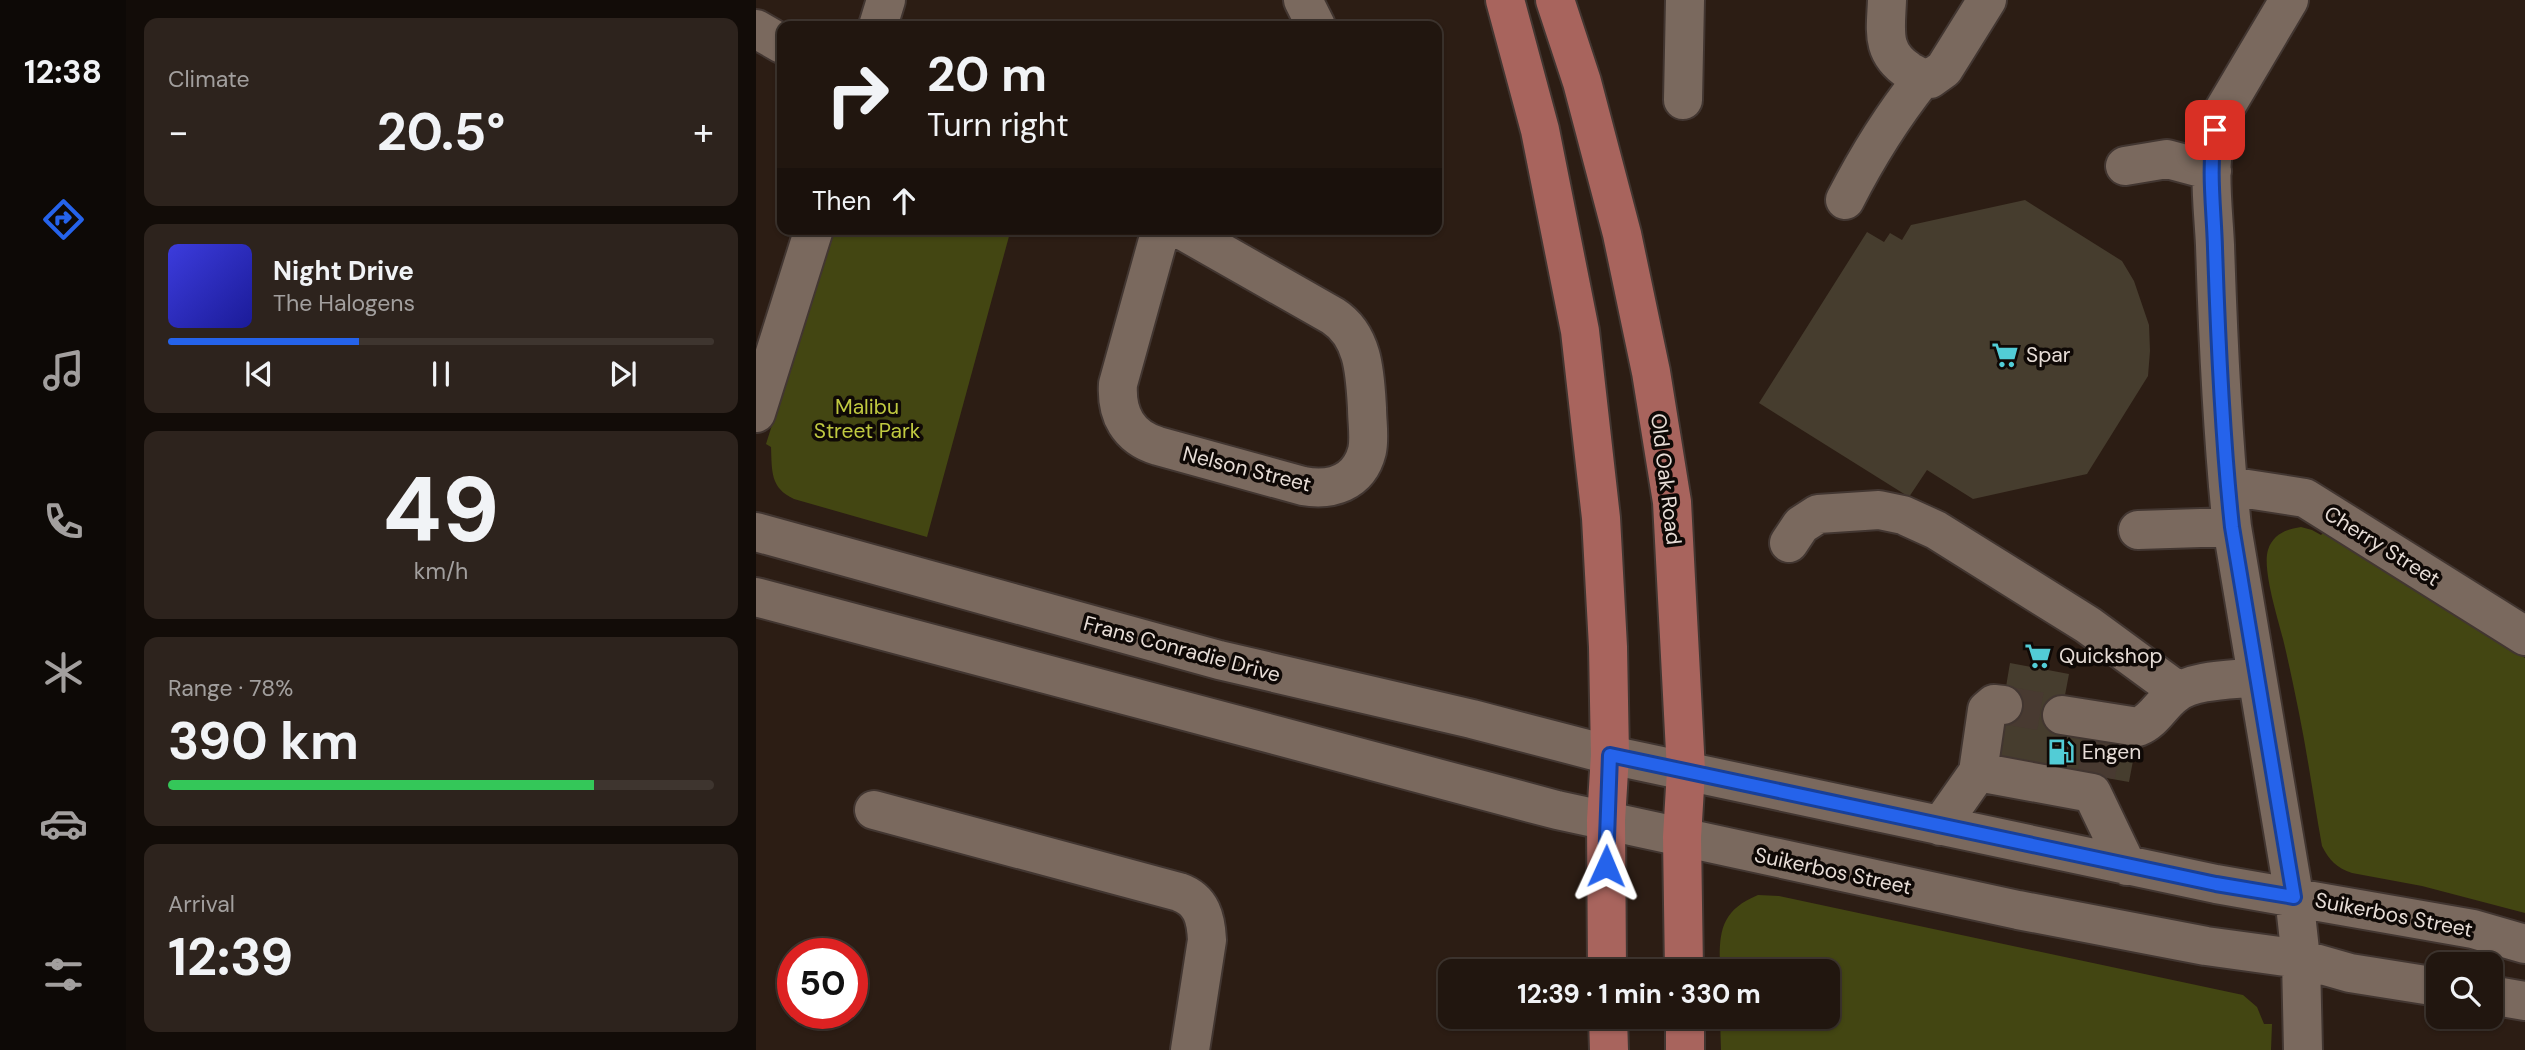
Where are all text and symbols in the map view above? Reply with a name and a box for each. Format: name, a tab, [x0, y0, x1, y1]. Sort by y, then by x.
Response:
text: 20 m	[927, 42, 1047, 106]
icon: right	[812, 49, 903, 140]
text: 12:38	[24, 51, 102, 93]
text: Climate	[168, 64, 250, 94]
text: 20.5°	[377, 98, 505, 166]
pin	[2185, 100, 2245, 160]
text: Turn right	[927, 104, 1069, 146]
text: −	[168, 107, 189, 157]
text: +	[693, 107, 714, 157]
icon: arrive	[2196, 111, 2234, 149]
icon: ahead	[885, 182, 923, 220]
text: Then	[812, 184, 871, 218]
icon: directions	[39, 195, 88, 244]
text: Night Drive	[273, 254, 414, 288]
text: The Halogens	[273, 288, 415, 318]
supermarket icon: Spar	[1990, 340, 2020, 370]
place label: Spar	[2026, 341, 2071, 369]
icon: music	[39, 346, 88, 395]
icon: previous	[240, 355, 278, 393]
icon: pause	[422, 355, 460, 393]
icon: next	[604, 355, 642, 393]
park label: Malibu Street Park	[814, 393, 921, 445]
street label: Old Oak Road	[1644, 412, 1688, 546]
street label: Nelson Street	[1180, 440, 1314, 498]
text: 49	[383, 451, 499, 569]
icon: phone	[39, 497, 88, 546]
street label: Cherry Street	[2319, 499, 2445, 593]
text: km/h	[414, 556, 468, 586]
street label: Frans Conradie Drive	[1080, 609, 1284, 689]
supermarket icon: Quickshop	[2023, 641, 2053, 671]
place label: Quickshop	[2059, 642, 2163, 670]
icon: climate	[39, 648, 88, 697]
text: Range · 78%	[168, 673, 293, 703]
text: 390 km	[168, 707, 359, 775]
fuel station icon: Engen	[2046, 737, 2076, 767]
place label: Engen	[2082, 738, 2141, 766]
icon: car	[39, 799, 88, 848]
position arrow	[1569, 829, 1643, 903]
street label: Suikerbos Street	[1752, 841, 1914, 901]
street label: Suikerbos Street	[2313, 886, 2475, 944]
text: Arrival	[168, 889, 235, 919]
text: 12:39	[168, 923, 293, 991]
speed limit sign: 50	[777, 938, 868, 1029]
icon: filters	[39, 950, 88, 999]
map controls	[2426, 952, 2503, 1029]
button: search	[2426, 952, 2503, 1029]
text: 12:39 · 1 min · 330 m	[1517, 977, 1761, 1011]

